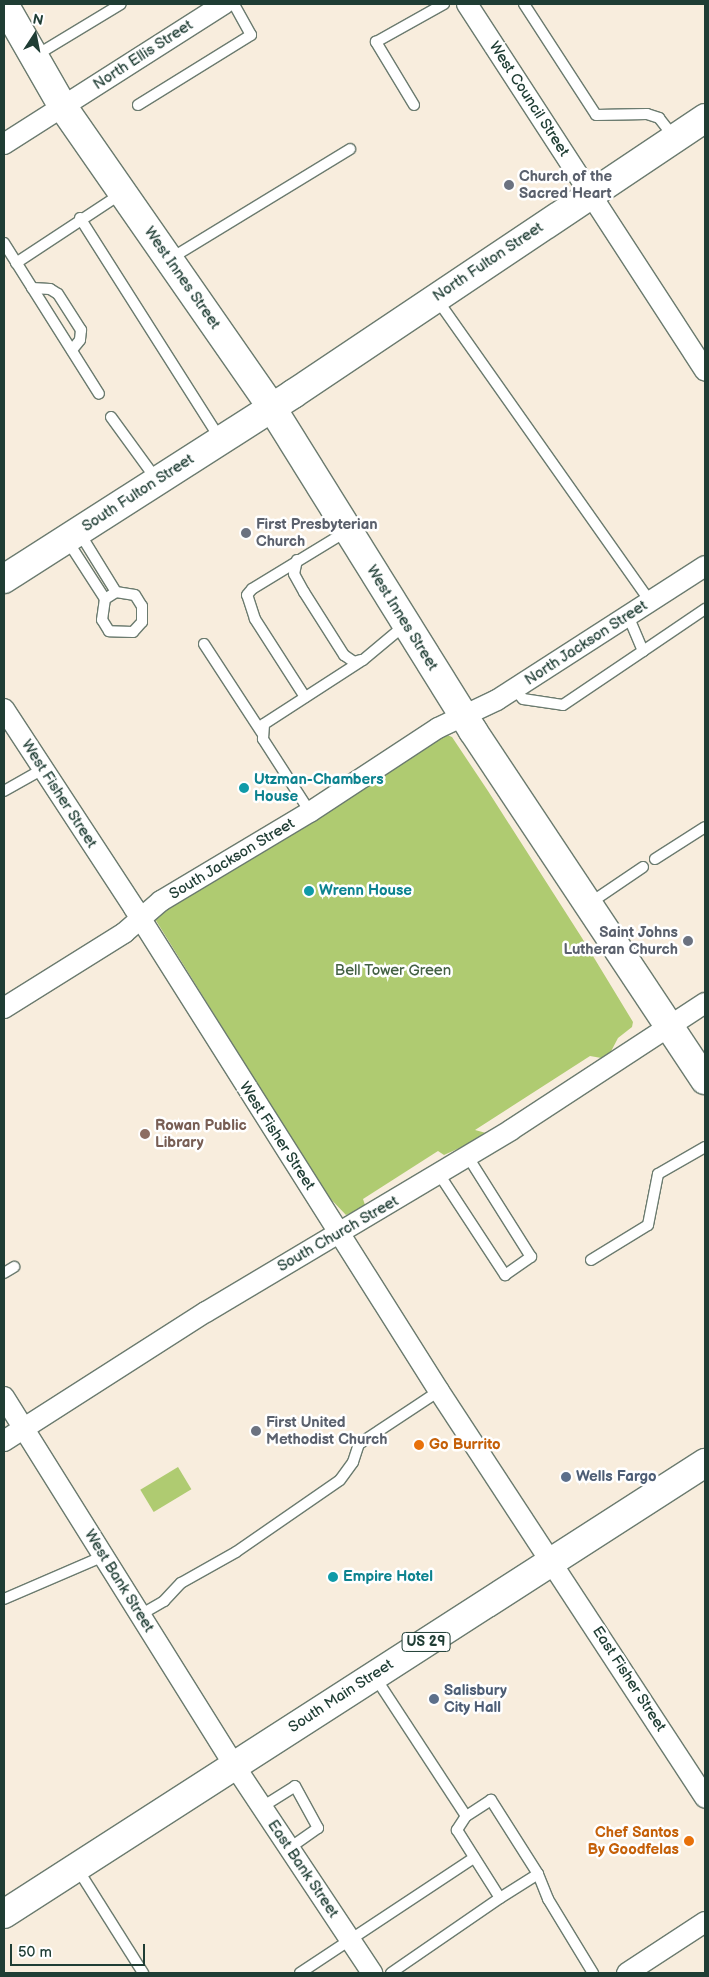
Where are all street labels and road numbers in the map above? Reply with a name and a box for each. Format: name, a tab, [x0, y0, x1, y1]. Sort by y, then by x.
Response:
street label: North Ellis Street	[90, 16, 196, 94]
street label: West Council Street	[485, 38, 573, 160]
street label: North Fulton Street	[429, 218, 547, 306]
street label: West Innes Street	[140, 223, 224, 333]
street label: South Fulton Street	[79, 450, 197, 536]
street label: West Innes Street	[362, 562, 442, 674]
street label: North Jackson Street	[521, 596, 651, 690]
street label: West Fisher Street	[17, 736, 101, 852]
street label: South Jackson Street	[166, 814, 298, 904]
street label: West Fisher Street	[235, 1078, 319, 1194]
street label: South Church Street	[274, 1192, 402, 1276]
street label: West Bank Street	[80, 1526, 158, 1636]
street label: East Fisher Street	[588, 1623, 670, 1735]
road number: US 29	[401, 1630, 451, 1654]
street label: South Main Street	[285, 1655, 397, 1737]
street label: East Bank Street	[264, 1817, 342, 1921]

